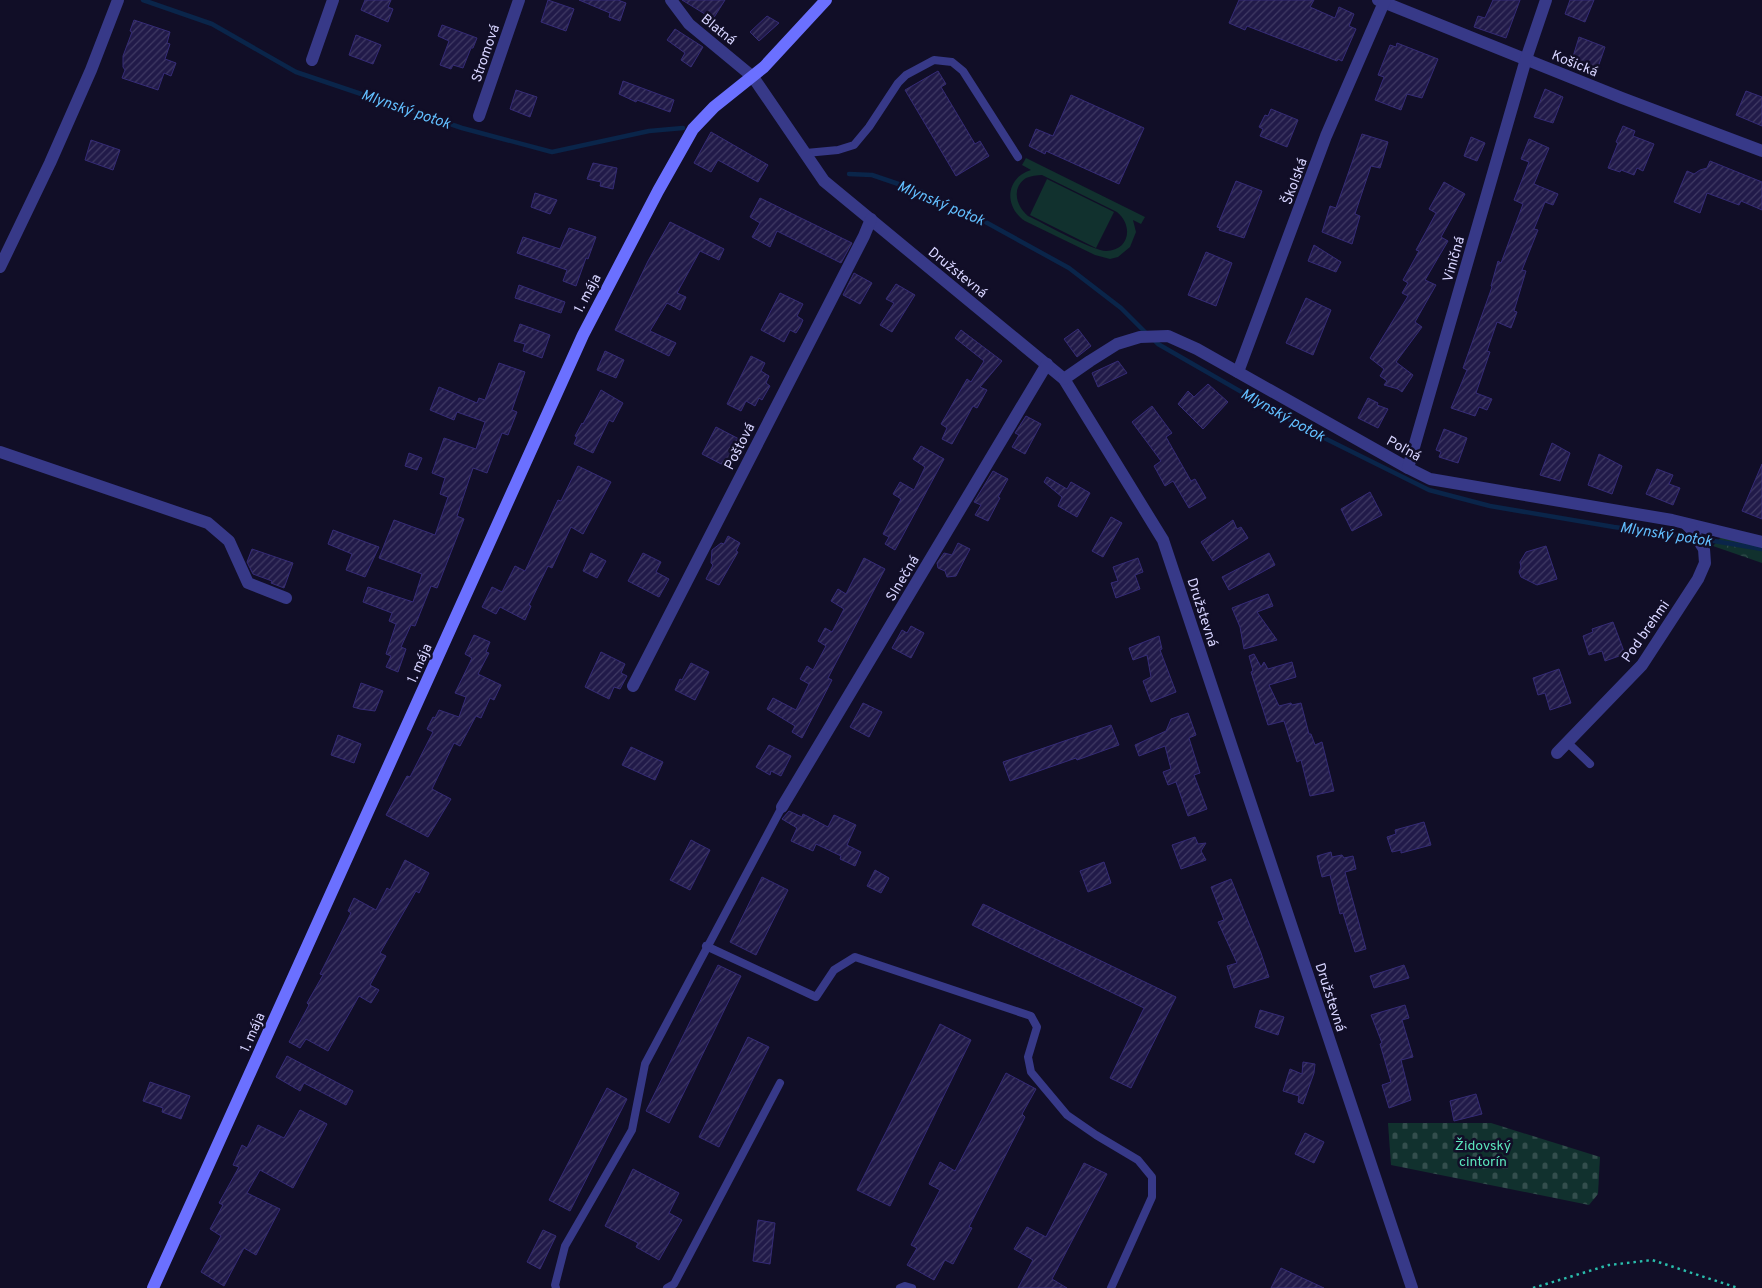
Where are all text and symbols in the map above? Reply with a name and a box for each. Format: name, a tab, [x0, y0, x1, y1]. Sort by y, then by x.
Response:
street label: Blatná	[697, 11, 739, 49]
street label: Stromová	[469, 22, 504, 85]
street label: Košická	[1549, 47, 1600, 81]
water label: Mlynský potok	[358, 86, 453, 135]
street label: Školská	[1278, 156, 1312, 207]
water label: Mlynský potok	[894, 177, 987, 232]
street label: Viničná	[1440, 235, 1469, 284]
street label: Družstevná	[924, 244, 990, 302]
street label: 1. mája	[571, 271, 606, 316]
water label: Mlynský potok	[1237, 385, 1328, 447]
street label: Poštová	[721, 420, 759, 473]
street label: Poľná	[1383, 433, 1424, 466]
water label: Mlynský potok	[1618, 519, 1714, 552]
street label: Slnečná	[883, 553, 924, 605]
street label: Družstevná	[1182, 576, 1221, 649]
street label: Pod brehmi	[1619, 598, 1674, 666]
street label: 1. mája	[404, 641, 437, 686]
street label: Družstevná	[1310, 961, 1349, 1034]
street label: 1. mája	[237, 1010, 270, 1055]
park label: Židovský cintorín	[1455, 1137, 1511, 1171]

